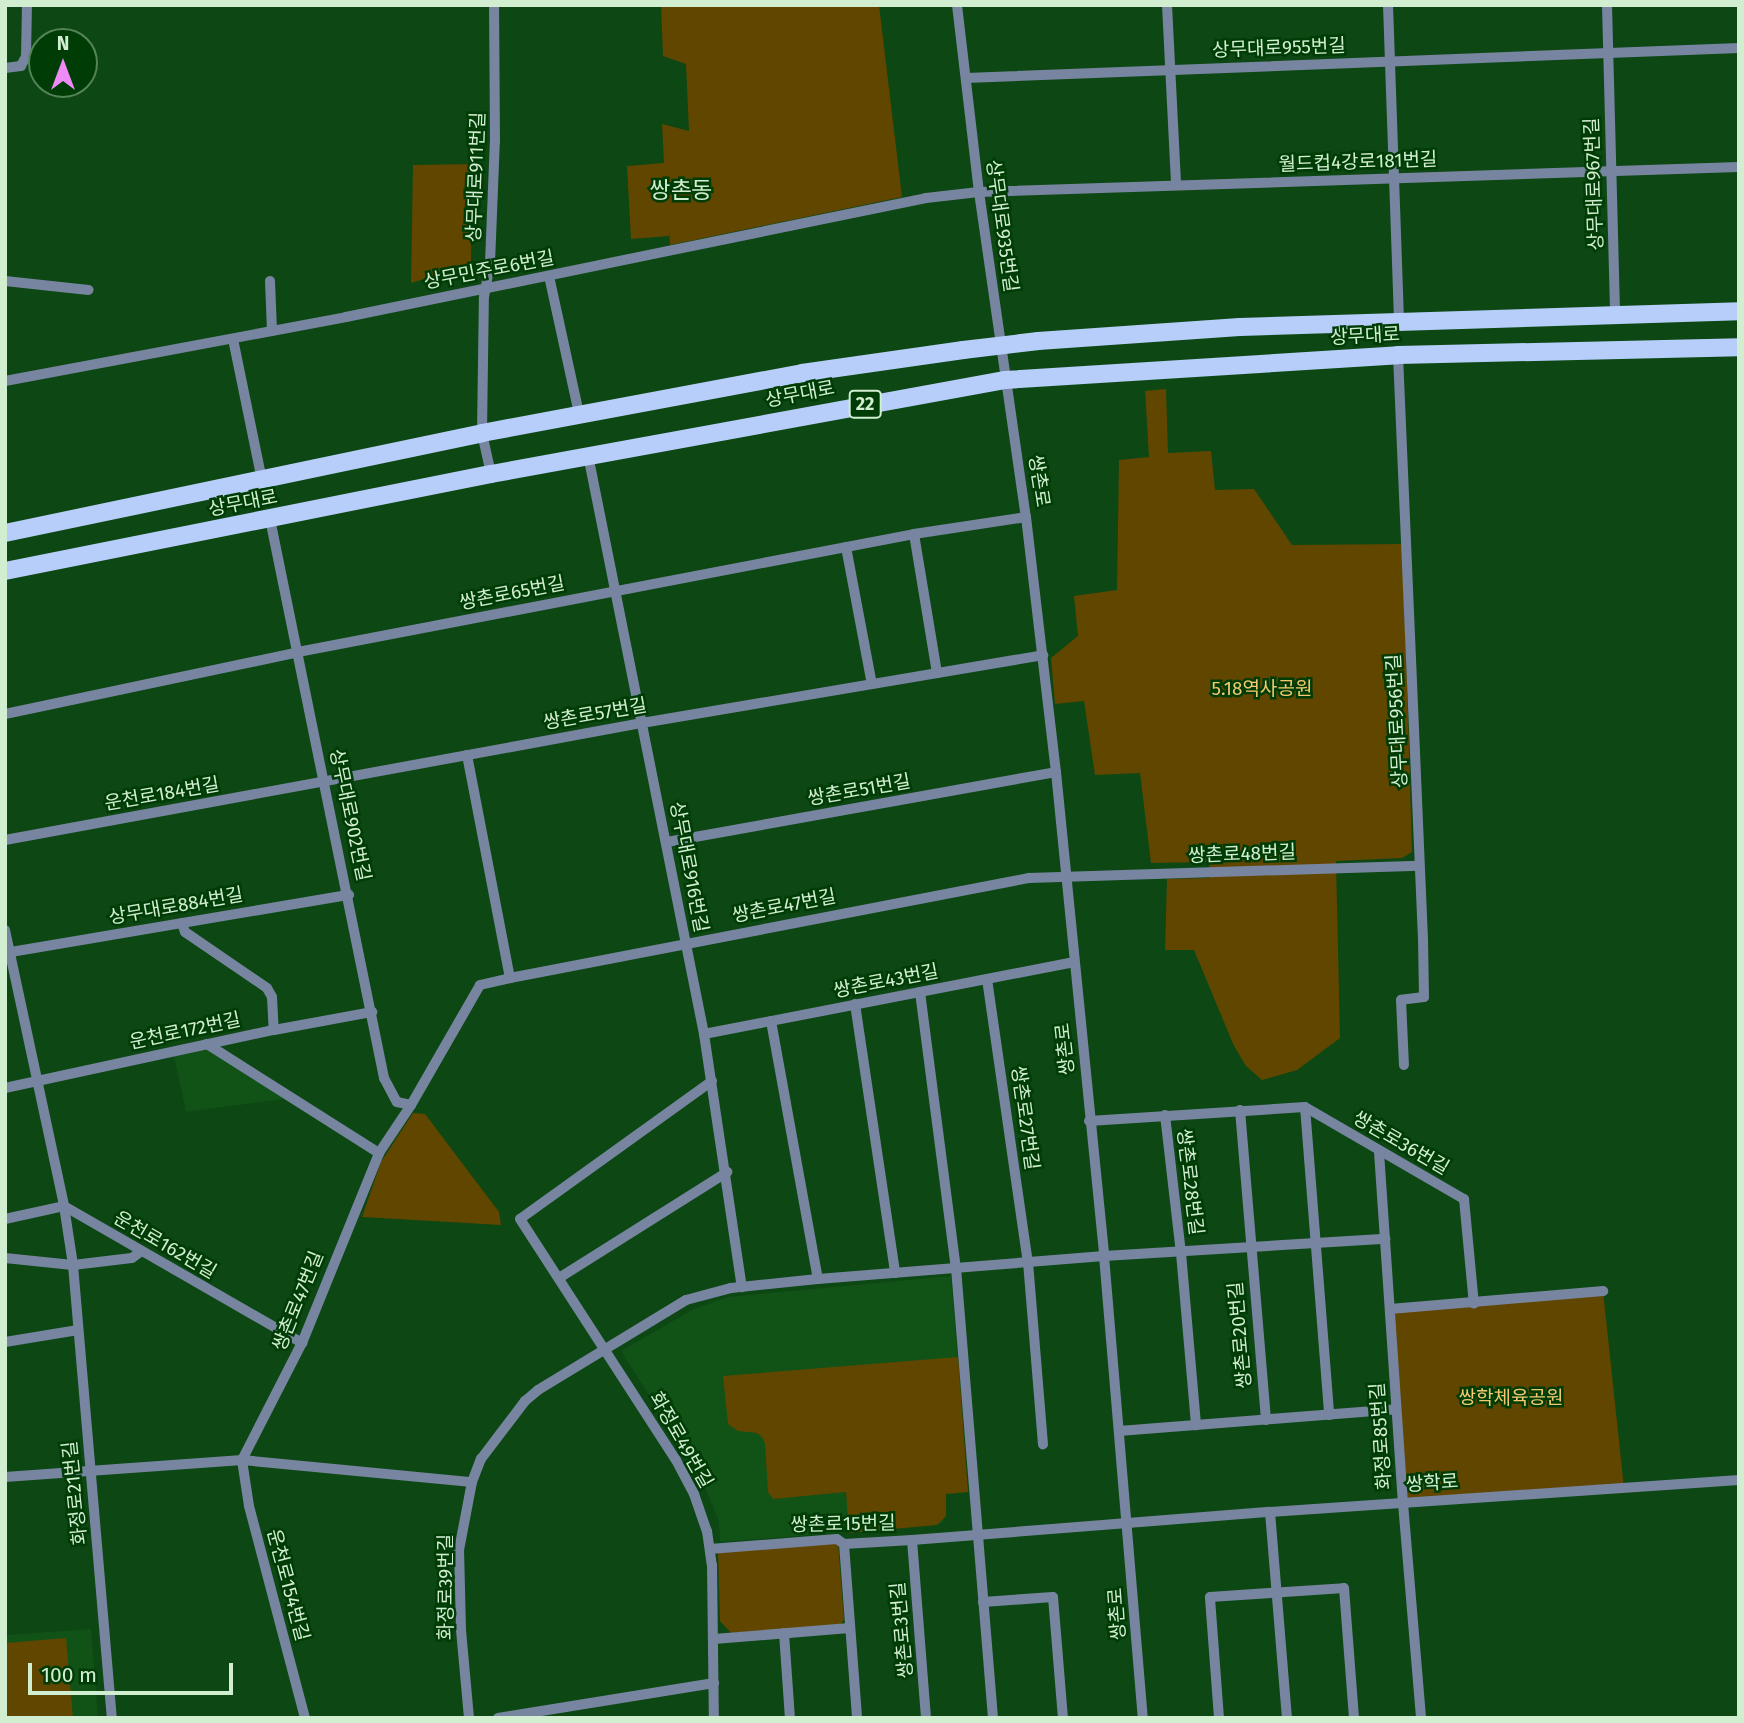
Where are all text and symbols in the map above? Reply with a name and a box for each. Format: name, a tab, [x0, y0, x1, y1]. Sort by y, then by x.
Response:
north arrow	[28, 28, 98, 98]
text: N	[57, 32, 69, 55]
street label: 상무대로955번길	[1212, 34, 1346, 62]
street label: 상무대로911번길	[462, 111, 490, 243]
street label: 상무대로967번길	[1580, 117, 1608, 251]
street label: 월드컵4강로181번길	[1278, 148, 1438, 176]
street label: 상무대로935번길	[981, 158, 1023, 294]
district label: 쌍촌동	[649, 176, 713, 204]
street label: 상무민주로6번길	[422, 246, 556, 294]
street label: 상무대로	[1329, 323, 1401, 349]
street label: 상무대로	[764, 376, 836, 412]
road number: 22	[848, 390, 882, 418]
street label: 쌍촌로	[1024, 453, 1054, 509]
street label: 상무대로	[207, 485, 279, 521]
street label: 쌍촌로65번길	[457, 572, 567, 614]
street label: 상무대로956번길	[1382, 653, 1412, 789]
park label: 5.18역사공원	[1212, 678, 1312, 700]
street label: 쌍촌로57번길	[541, 694, 649, 734]
street label: 상무대로902번길	[325, 747, 375, 883]
street label: 쌍촌로51번길	[806, 770, 912, 810]
street label: 운천로184번길	[103, 773, 221, 815]
street label: 상무대로916번길	[665, 800, 713, 934]
street label: 쌍촌로48번길	[1188, 841, 1296, 867]
street label: 상무대로884번길	[107, 883, 245, 929]
street label: 쌍촌로47번길	[730, 885, 838, 927]
street label: 쌍촌로43번길	[831, 960, 941, 1002]
street label: 운천로172번길	[127, 1008, 243, 1054]
street label: 쌍촌로	[1051, 1022, 1079, 1076]
street label: 쌍촌로27번길	[1006, 1064, 1044, 1172]
street label: 쌍촌로36번길	[1349, 1106, 1453, 1180]
street label: 쌍촌로28번길	[1172, 1127, 1208, 1237]
street label: 운천로162번길	[110, 1206, 220, 1284]
street label: 쌍촌로47번길	[268, 1248, 328, 1354]
street label: 쌍촌로20번길	[1224, 1281, 1256, 1389]
street label: 화정로85번길	[1366, 1382, 1396, 1490]
park label: 쌍학체육공원	[1459, 1387, 1563, 1409]
street label: 화정로49번길	[644, 1388, 718, 1492]
street label: 화정로21번길	[58, 1440, 92, 1546]
street label: 쌍학로	[1405, 1470, 1459, 1496]
street label: 쌍촌로15번길	[790, 1512, 896, 1536]
street label: 운천로154번길	[262, 1526, 314, 1644]
street label: 화정로39번길	[435, 1534, 457, 1640]
street label: 쌍촌로3번길	[886, 1581, 918, 1679]
street label: 쌍촌로	[1104, 1587, 1130, 1641]
scale bar	[32, 1650, 236, 1694]
text: 100 m	[41, 1662, 97, 1688]

